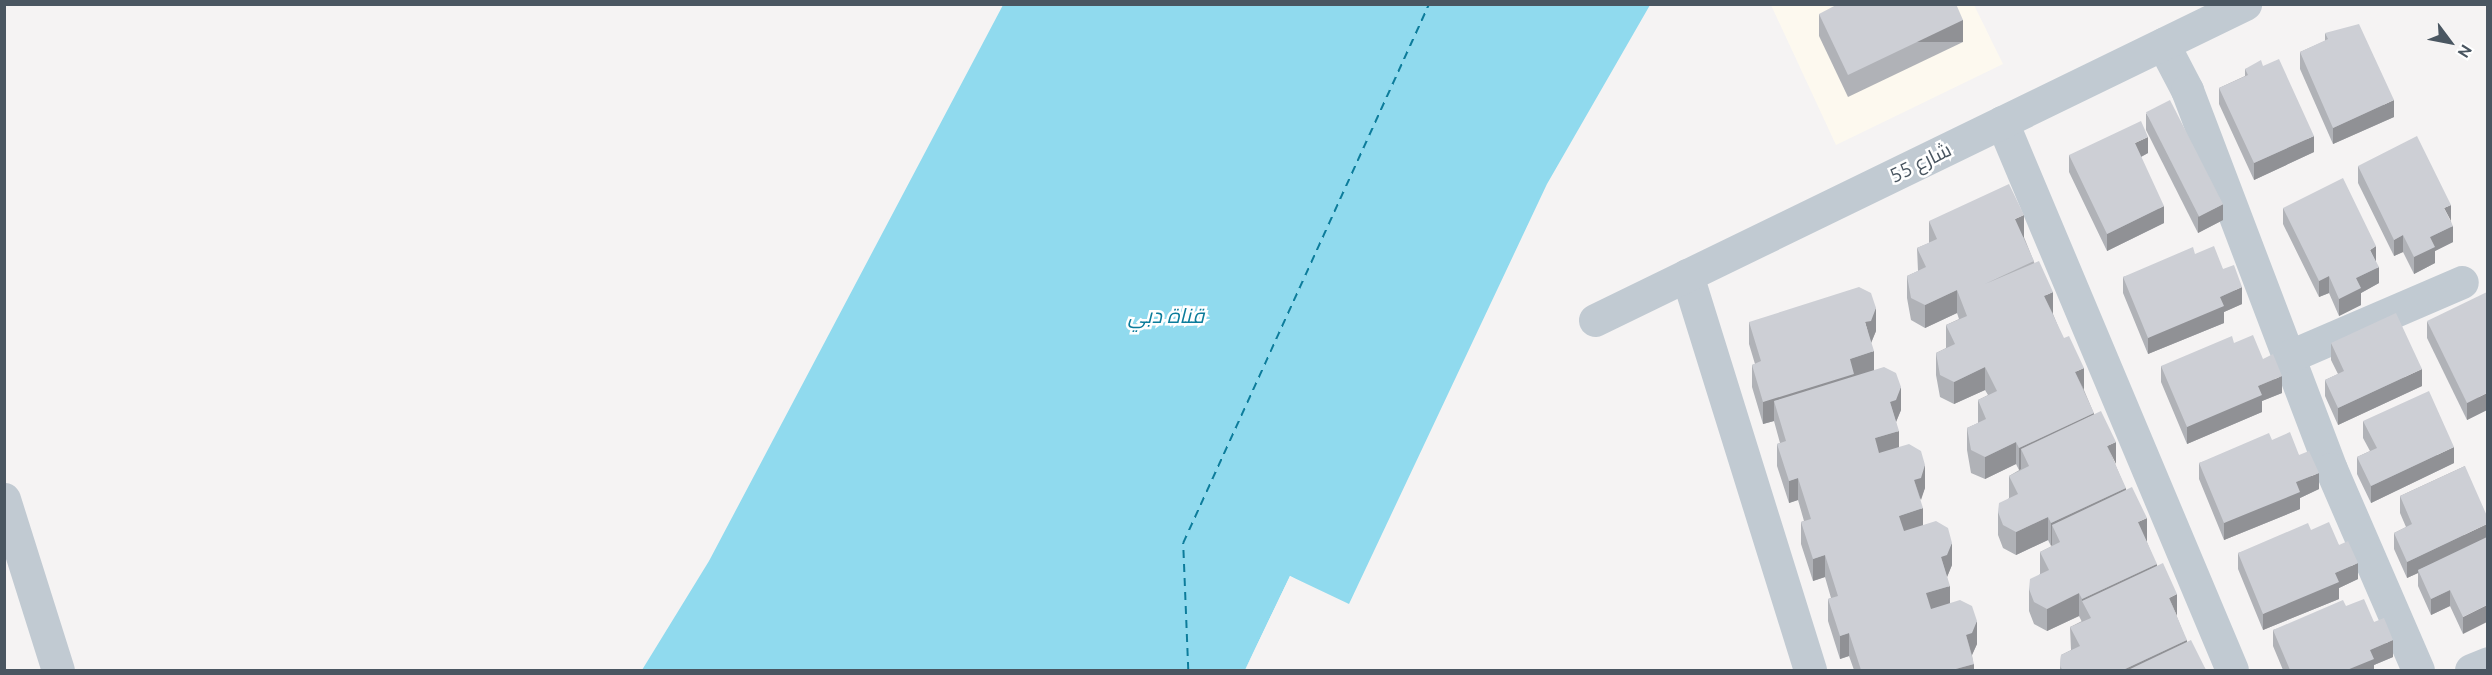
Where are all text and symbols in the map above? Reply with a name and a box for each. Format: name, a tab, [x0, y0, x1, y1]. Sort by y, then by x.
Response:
north arrow	[2420, 12, 2480, 72]
text: N	[2454, 42, 2476, 61]
street label: شارع 55	[1885, 137, 1955, 187]
water label: قناة دبي	[1128, 302, 1204, 328]

